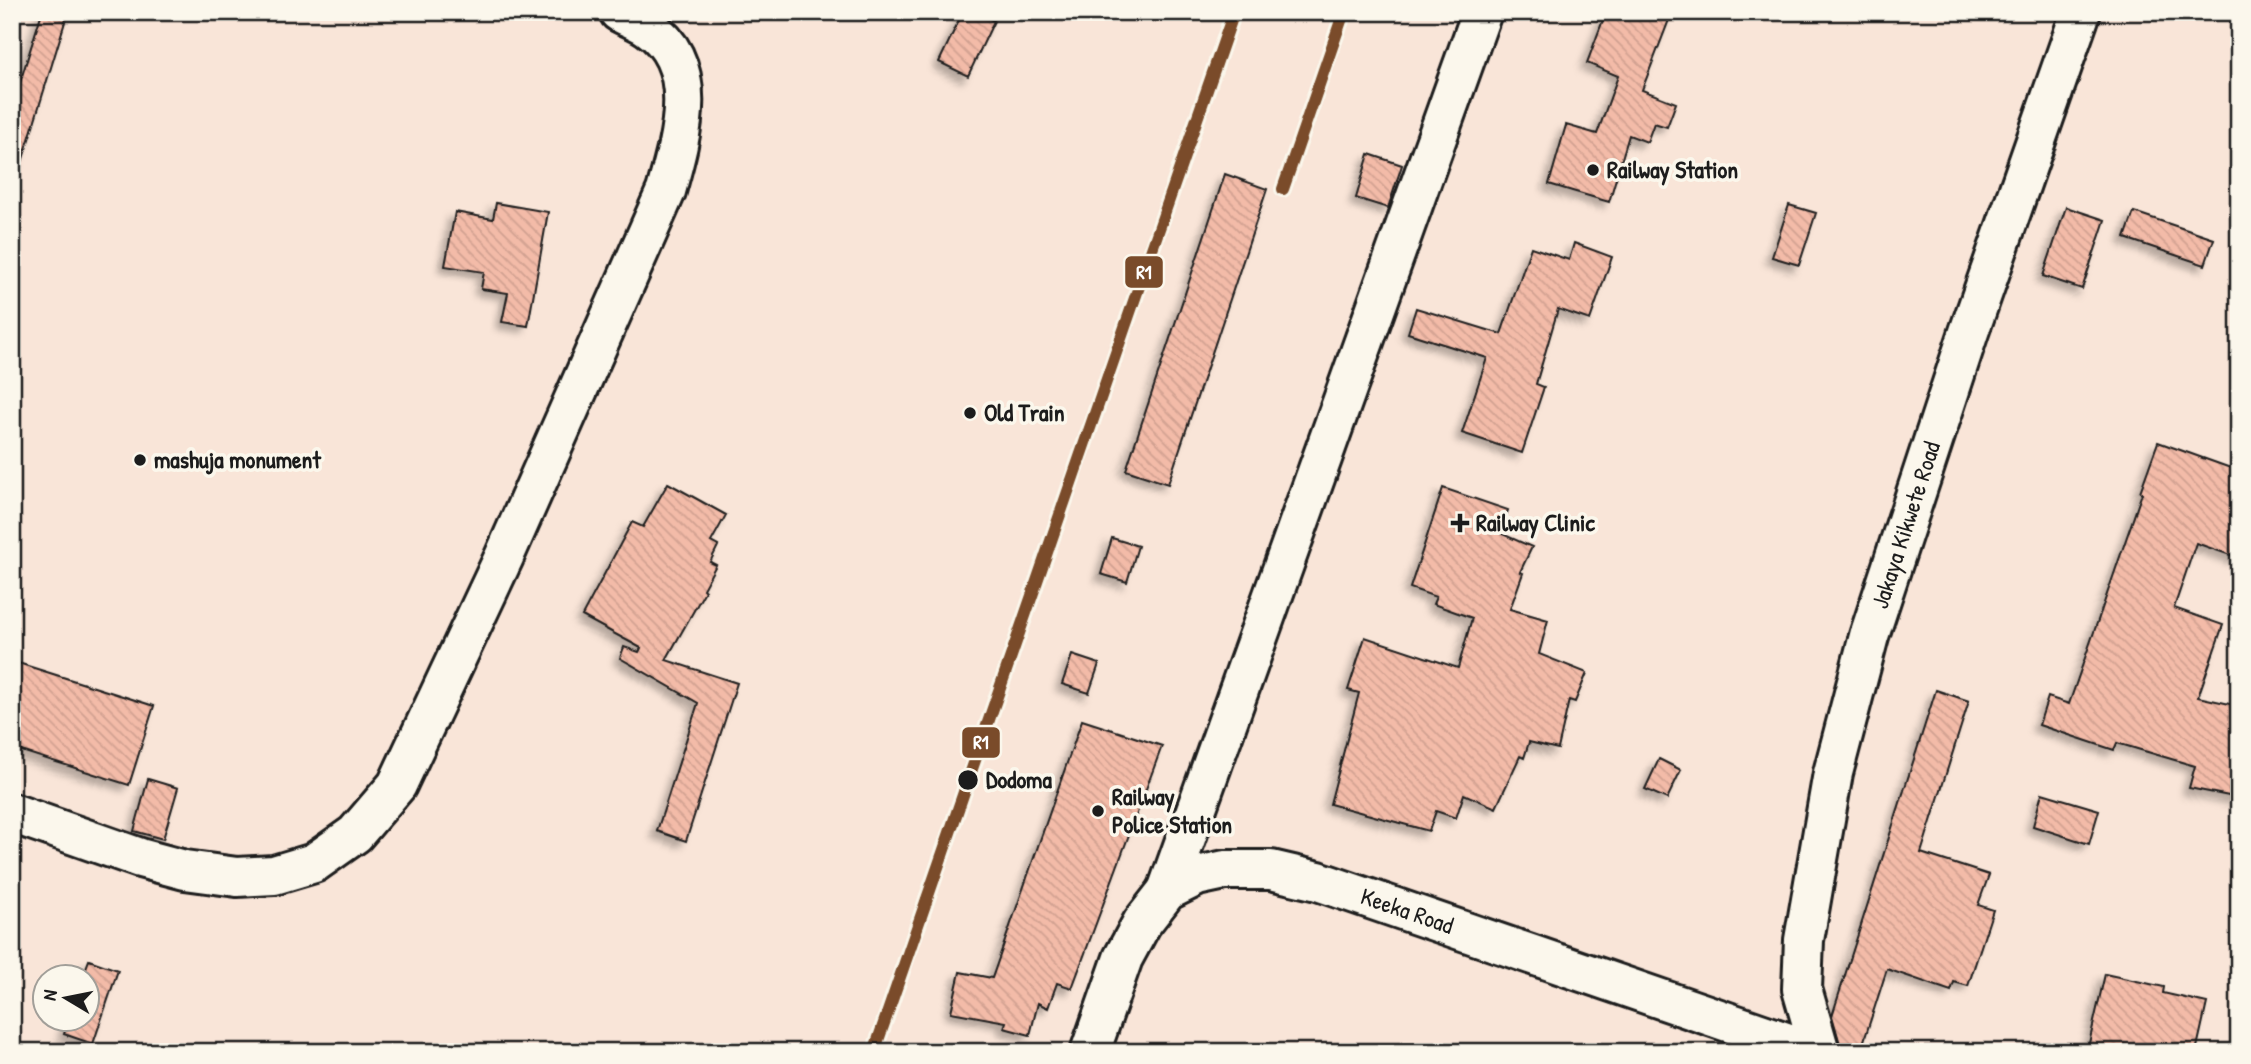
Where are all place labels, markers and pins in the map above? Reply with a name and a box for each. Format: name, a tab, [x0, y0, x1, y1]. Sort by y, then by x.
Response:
place label: Railway Station	[1607, 153, 1738, 186]
marker: Railway Station	[1585, 162, 1601, 178]
place label: Old Train	[984, 396, 1065, 428]
marker: Old Train	[962, 405, 978, 421]
place label: mashuja monument	[154, 443, 321, 475]
marker: mashuja monument	[132, 452, 148, 468]
place label: Railway Clinic	[1476, 506, 1595, 539]
marker: Railway Clinic	[1450, 513, 1470, 533]
place label: Dodoma	[986, 763, 1052, 795]
marker: Dodoma	[956, 768, 980, 792]
place label: Railway Police Station	[1112, 780, 1232, 840]
marker: Railway Police Station	[1090, 803, 1106, 819]

